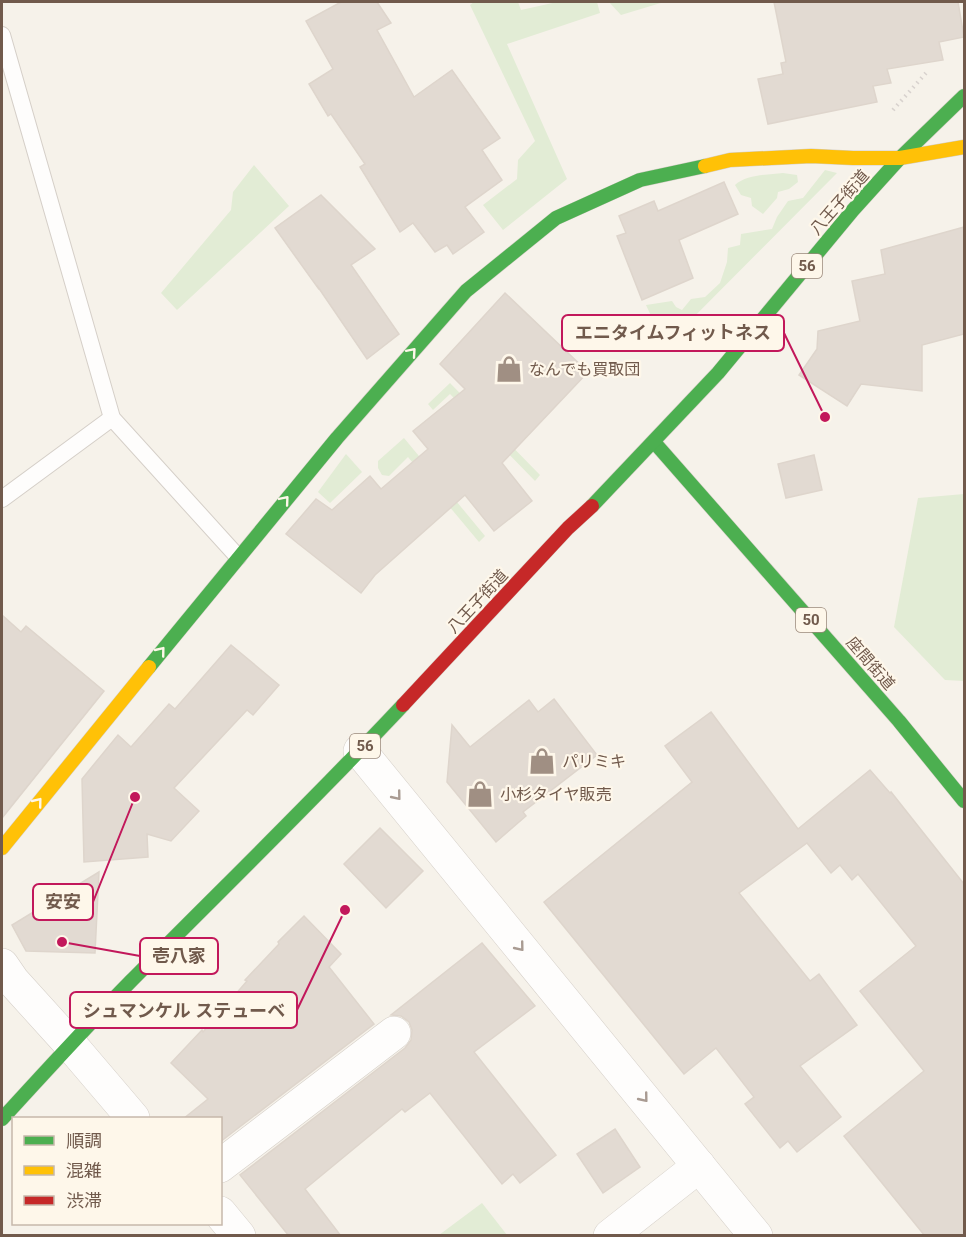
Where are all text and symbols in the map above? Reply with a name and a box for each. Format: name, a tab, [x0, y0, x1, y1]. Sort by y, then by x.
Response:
street label: 八王子街道	[806, 166, 873, 239]
road number: 56	[792, 254, 822, 278]
callout: エニタイムフィットネス	[562, 315, 784, 351]
text: エニタイムフィットネス	[575, 322, 771, 343]
one-way arrow	[405, 349, 416, 359]
shop icon: なんでも買取団	[494, 354, 524, 384]
place label: なんでも買取団	[529, 360, 640, 379]
one-way arrow	[278, 496, 289, 507]
street label: 八王子街道	[443, 566, 512, 637]
road number: 50	[796, 608, 826, 632]
street label: 座間街道	[842, 633, 899, 694]
one-way arrow	[154, 647, 165, 658]
road number: 56	[350, 734, 380, 758]
shop icon: パリミキ	[527, 746, 557, 776]
place label: パリミキ	[562, 752, 626, 771]
shop icon: 小杉タイヤ販売	[465, 779, 495, 809]
place label: 小杉タイヤ販売	[500, 785, 612, 804]
one-way arrow	[389, 790, 400, 801]
one-way arrow	[31, 798, 42, 809]
callout: 安安	[33, 884, 93, 920]
text: 安安	[45, 891, 81, 912]
callout: 壱八家	[140, 938, 218, 974]
one-way arrow	[513, 941, 524, 952]
text: 壱八家	[152, 945, 206, 966]
callout: シュマンケル ステューベ	[70, 992, 297, 1028]
text: シュマンケル ステューベ	[83, 1000, 285, 1021]
one-way arrow	[636, 1092, 647, 1103]
legend	[12, 1117, 222, 1225]
text: 順調	[66, 1130, 102, 1151]
text: 混雑	[66, 1160, 102, 1181]
text: 渋滞	[66, 1190, 102, 1211]

